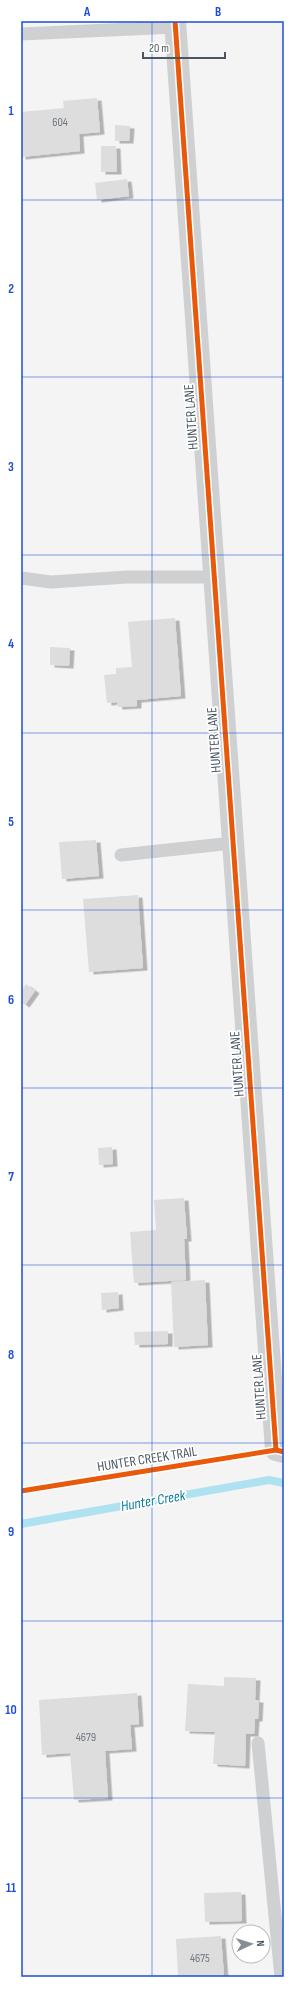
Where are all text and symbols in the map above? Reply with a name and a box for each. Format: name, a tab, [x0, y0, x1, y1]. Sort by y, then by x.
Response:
text: A	[83, 4, 91, 20]
text: B	[215, 4, 221, 20]
scale bar	[143, 34, 225, 60]
text: 20 m	[149, 41, 169, 56]
text: 1	[8, 103, 14, 119]
house number: 604	[52, 115, 68, 130]
text: 2	[8, 281, 14, 297]
street label: HUNTER LANE	[180, 383, 202, 450]
text: 3	[8, 459, 14, 475]
text: 4	[8, 636, 14, 652]
street label: HUNTER LANE	[203, 706, 225, 773]
text: 5	[8, 814, 14, 830]
text: 6	[8, 992, 14, 1008]
street label: HUNTER LANE	[226, 1030, 248, 1097]
text: 7	[8, 1169, 14, 1185]
text: 8	[8, 1347, 14, 1363]
street label: HUNTER LANE	[248, 1353, 270, 1420]
street label: HUNTER CREEK TRAIL	[96, 1443, 198, 1475]
water label: Hunter Creek	[119, 1486, 187, 1516]
text: 9	[8, 1524, 14, 1540]
text: 10	[5, 1702, 17, 1718]
house number: 4679	[76, 1730, 96, 1745]
text: 11	[6, 1880, 16, 1896]
north arrow	[231, 1924, 271, 1964]
text: N	[254, 1940, 267, 1947]
house number: 4675	[190, 1951, 210, 1966]

